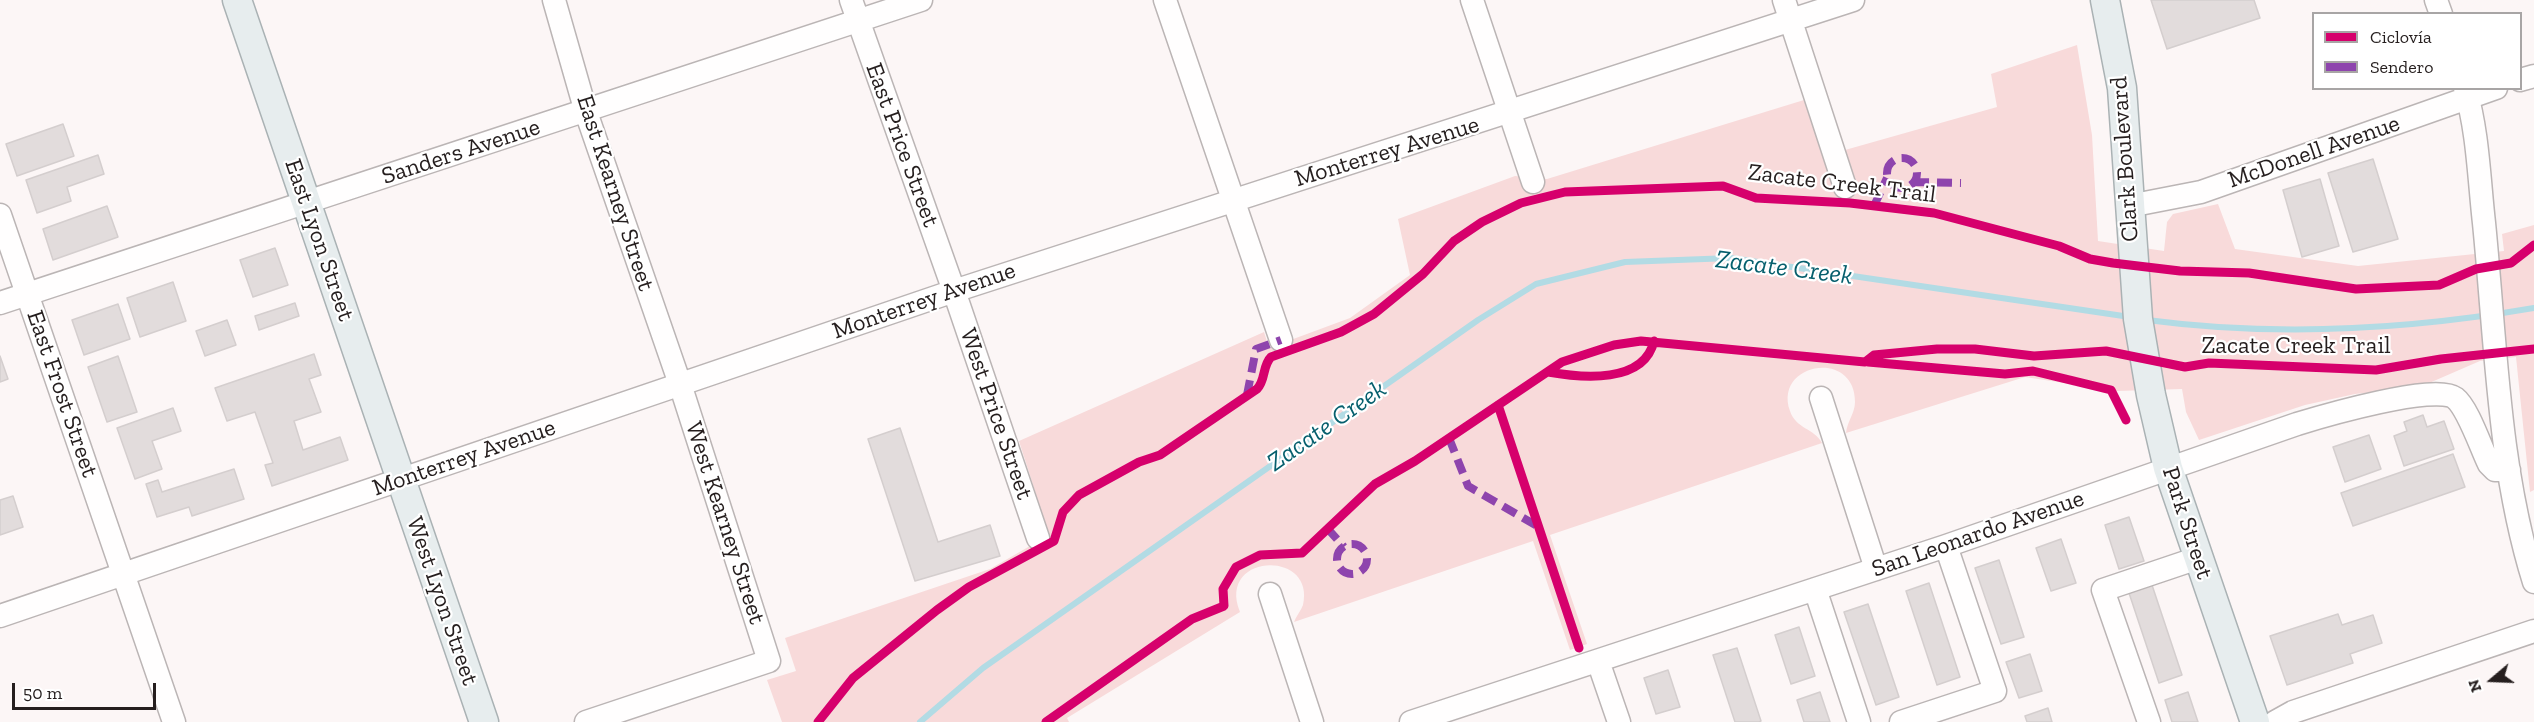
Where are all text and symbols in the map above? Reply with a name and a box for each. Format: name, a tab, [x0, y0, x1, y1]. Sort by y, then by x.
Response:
legend	[2312, 12, 2522, 90]
text: Ciclovía	[2370, 26, 2432, 48]
text: Sendero	[2370, 56, 2434, 78]
street label: East Price Street	[859, 59, 945, 231]
street label: Clark Boulevard	[2105, 75, 2145, 243]
street label: East Kearney Street	[570, 92, 660, 294]
street label: McDonell Avenue	[2224, 109, 2404, 195]
street label: Monterrey Avenue	[1291, 110, 1483, 194]
street label: Sanders Avenue	[378, 113, 544, 191]
street label: East Lyon Street	[278, 155, 360, 325]
street label: Zacate Creek Trail	[1746, 158, 1938, 210]
water label: Zacate Creek	[1714, 244, 1854, 292]
street label: Monterrey Avenue	[829, 256, 1019, 346]
street label: East Frost Street	[20, 307, 104, 481]
street label: West Price Street	[953, 325, 1039, 503]
street label: Zacate Creek Trail	[2201, 332, 2391, 360]
water label: Zacate Creek	[1262, 374, 1392, 478]
street label: Monterrey Avenue	[369, 413, 559, 503]
street label: West Kearney Street	[679, 418, 771, 628]
street label: Park Street	[2155, 463, 2219, 583]
street label: San Leonardo Avenue	[1868, 484, 2088, 584]
street label: West Lyon Street	[400, 513, 484, 689]
north arrow	[2462, 650, 2522, 710]
scale bar	[15, 671, 159, 709]
text: N	[2464, 677, 2485, 695]
text: 50 m	[23, 682, 62, 704]

